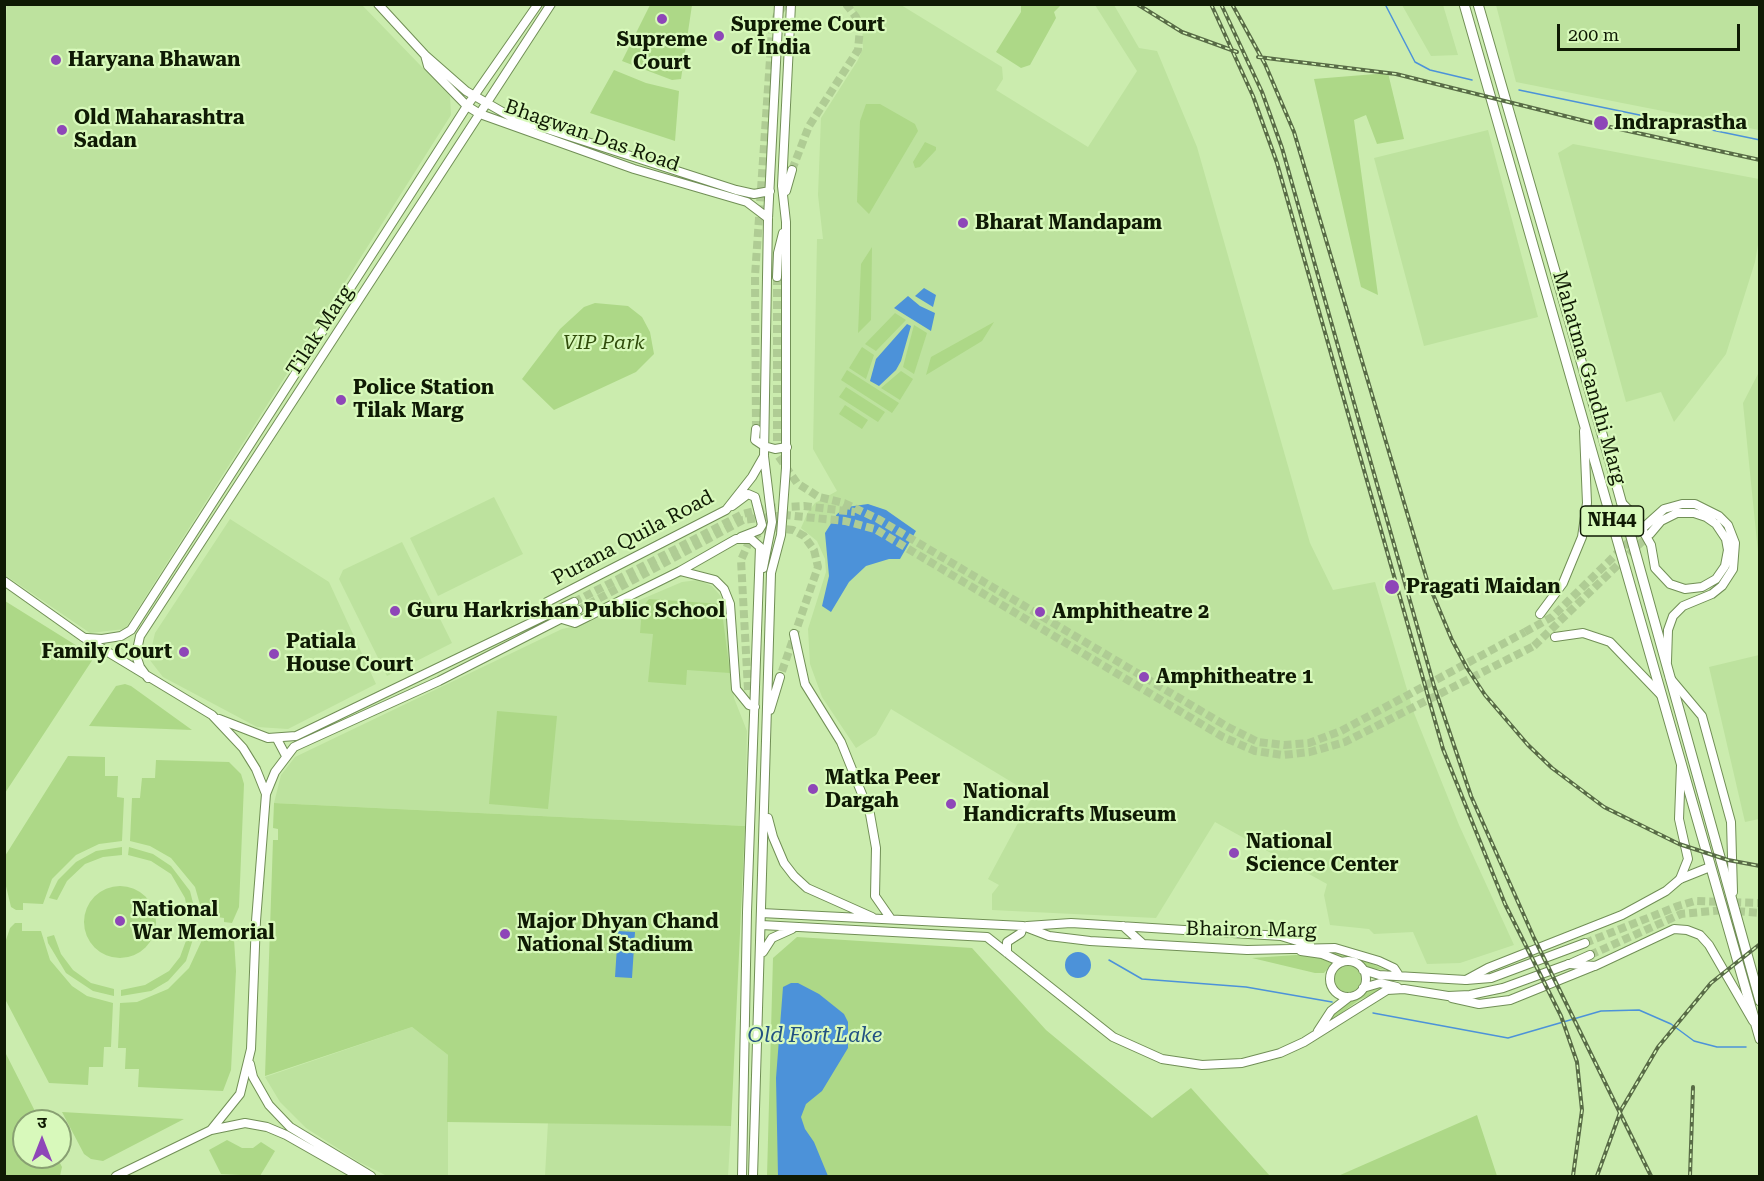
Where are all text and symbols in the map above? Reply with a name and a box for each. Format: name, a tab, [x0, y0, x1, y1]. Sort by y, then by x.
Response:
marker: Supreme Court	[655, 12, 669, 26]
scale bar	[1560, 12, 1743, 50]
place label: Supreme Court of India	[731, 13, 885, 60]
text: 200 m	[1568, 24, 1619, 45]
place label: Supreme Court	[616, 28, 708, 75]
marker: Supreme Court of India	[712, 29, 726, 43]
place label: Haryana Bhawan	[68, 48, 240, 72]
marker: Haryana Bhawan	[49, 53, 63, 67]
street label: Bhagwan Das Road	[501, 95, 683, 177]
place label: Old Maharashtra Sadan	[74, 106, 244, 153]
place label: Indraprastha	[1614, 111, 1747, 135]
marker: Indraprastha	[1592, 114, 1610, 132]
marker: Old Maharashtra Sadan	[55, 123, 69, 137]
place label: Bharat Mandapam	[975, 211, 1162, 235]
marker: Bharat Mandapam	[956, 216, 970, 230]
street label: Mahatma Gandhi Marg	[1547, 269, 1631, 487]
street label: Tilak Marg	[282, 281, 358, 381]
park label: VIP Park	[563, 331, 645, 355]
place label: Police Station Tilak Marg	[353, 376, 494, 423]
marker: Police Station Tilak Marg	[334, 393, 348, 407]
street label: Purana Quila Road	[548, 485, 718, 591]
road number: NH44	[1580, 506, 1644, 536]
place label: Pragati Maidan	[1406, 575, 1561, 599]
marker: Pragati Maidan	[1383, 578, 1401, 596]
place label: Guru Harkrishan Public School	[407, 599, 725, 623]
place label: Amphitheatre 2	[1052, 600, 1209, 624]
marker: Guru Harkrishan Public School	[388, 604, 402, 618]
marker: Amphitheatre 2	[1033, 605, 1047, 619]
place label: Patiala House Court	[286, 630, 413, 677]
place label: Family Court	[42, 640, 172, 664]
marker: Family Court	[177, 645, 191, 659]
marker: Patiala House Court	[267, 647, 281, 661]
place label: Amphitheatre 1	[1156, 665, 1313, 689]
marker: Amphitheatre 1	[1137, 670, 1151, 684]
place label: Matka Peer Dargah	[825, 766, 940, 813]
place label: National Handicrafts Museum	[963, 780, 1176, 827]
marker: Matka Peer Dargah	[806, 782, 820, 796]
marker: National Handicrafts Museum	[944, 797, 958, 811]
place label: National Science Center	[1246, 830, 1399, 877]
marker: National Science Center	[1227, 846, 1241, 860]
place label: National War Memorial	[132, 898, 275, 945]
place label: Major Dhyan Chand National Stadium	[517, 910, 719, 957]
marker: National War Memorial	[113, 914, 127, 928]
street label: Bhairon Marg	[1185, 917, 1317, 943]
marker: Major Dhyan Chand National Stadium	[498, 927, 512, 941]
water label: Old Fort Lake	[748, 1023, 882, 1049]
north arrow	[12, 1109, 72, 1169]
text: उ	[37, 1113, 47, 1132]

